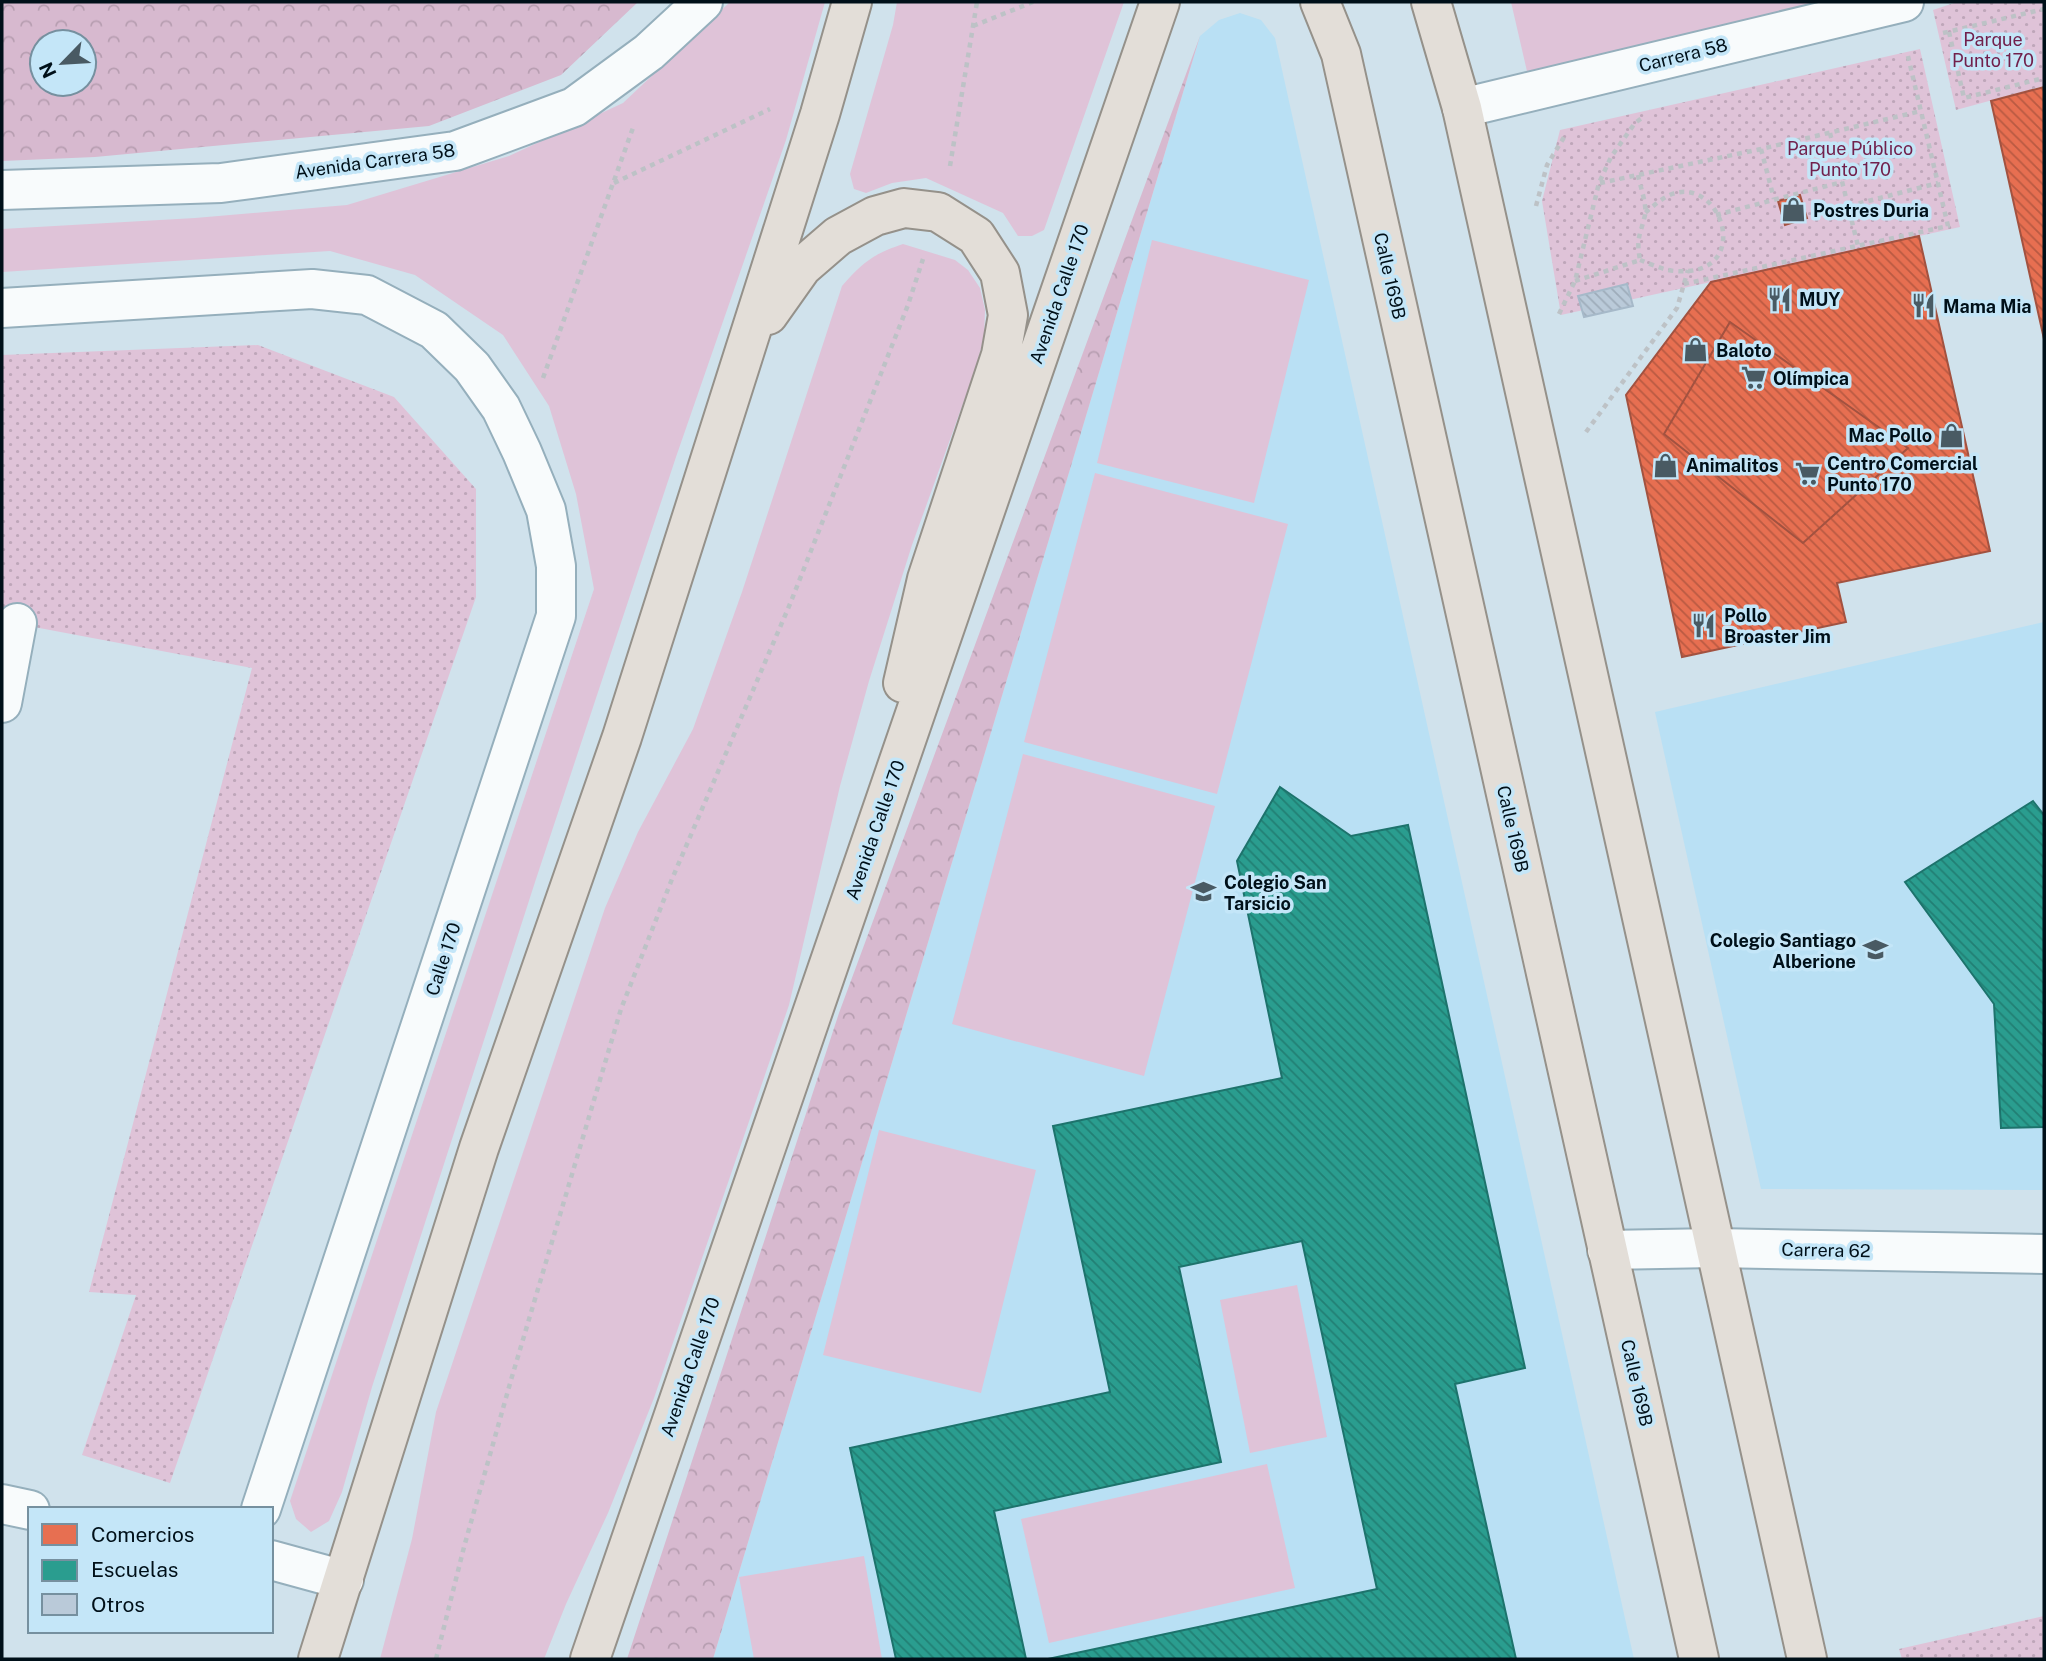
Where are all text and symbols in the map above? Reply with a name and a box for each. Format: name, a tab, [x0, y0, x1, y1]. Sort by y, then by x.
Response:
north arrow	[28, 28, 98, 98]
park label: Parque Punto 170	[1952, 29, 2034, 71]
street label: Carrera 58	[1637, 34, 1729, 76]
text: N	[34, 59, 61, 82]
park label: Parque Público Punto 170	[1787, 138, 1913, 180]
street label: Avenida Carrera 58	[294, 139, 456, 183]
shop icon: Postres Duria	[1779, 196, 1807, 224]
place label: Postres Duria	[1813, 200, 1929, 221]
street label: Avenida Calle 170	[1025, 221, 1093, 367]
street label: Calle 169B	[1370, 230, 1410, 322]
restaurant icon: MUY	[1765, 285, 1793, 313]
place label: MUY	[1799, 289, 1840, 310]
restaurant icon: Mama Mia	[1909, 292, 1937, 320]
place label: Mama Mia	[1943, 296, 2032, 317]
shop icon: Baloto	[1682, 336, 1710, 364]
place label: Baloto	[1716, 340, 1772, 361]
supermarket icon: Olímpica	[1739, 364, 1767, 392]
place label: Olímpica	[1773, 368, 1849, 389]
shop icon: Mac Pollo	[1938, 421, 1966, 449]
place label: Mac Pollo	[1848, 425, 1932, 446]
shop icon: Animalitos	[1652, 451, 1680, 479]
place label: Centro Comercial Punto 170	[1827, 453, 1978, 495]
place label: Animalitos	[1686, 455, 1779, 476]
supermarket icon: Centro Comercial Punto 170	[1793, 459, 1821, 487]
place label: Pollo Broaster Jim	[1724, 605, 1831, 647]
restaurant icon: Pollo Broaster Jim	[1690, 611, 1718, 639]
street label: Avenida Calle 170	[841, 757, 909, 903]
street label: Calle 169B	[1493, 783, 1533, 875]
place label: Colegio San Tarsicio	[1224, 872, 1327, 914]
school or university icon: Colegio San Tarsicio	[1190, 878, 1218, 906]
street label: Calle 170	[421, 920, 465, 998]
place label: Colegio Santiago Alberione	[1710, 930, 1856, 972]
school or university icon: Colegio Santiago Alberione	[1862, 936, 1890, 964]
street label: Carrera 62	[1781, 1239, 1871, 1261]
street label: Avenida Calle 170	[656, 1294, 724, 1440]
street label: Calle 169B	[1617, 1337, 1657, 1429]
legend	[28, 1507, 273, 1633]
text: Comercios	[91, 1522, 194, 1547]
text: Escuelas	[91, 1557, 178, 1582]
text: Otros	[91, 1592, 145, 1617]

